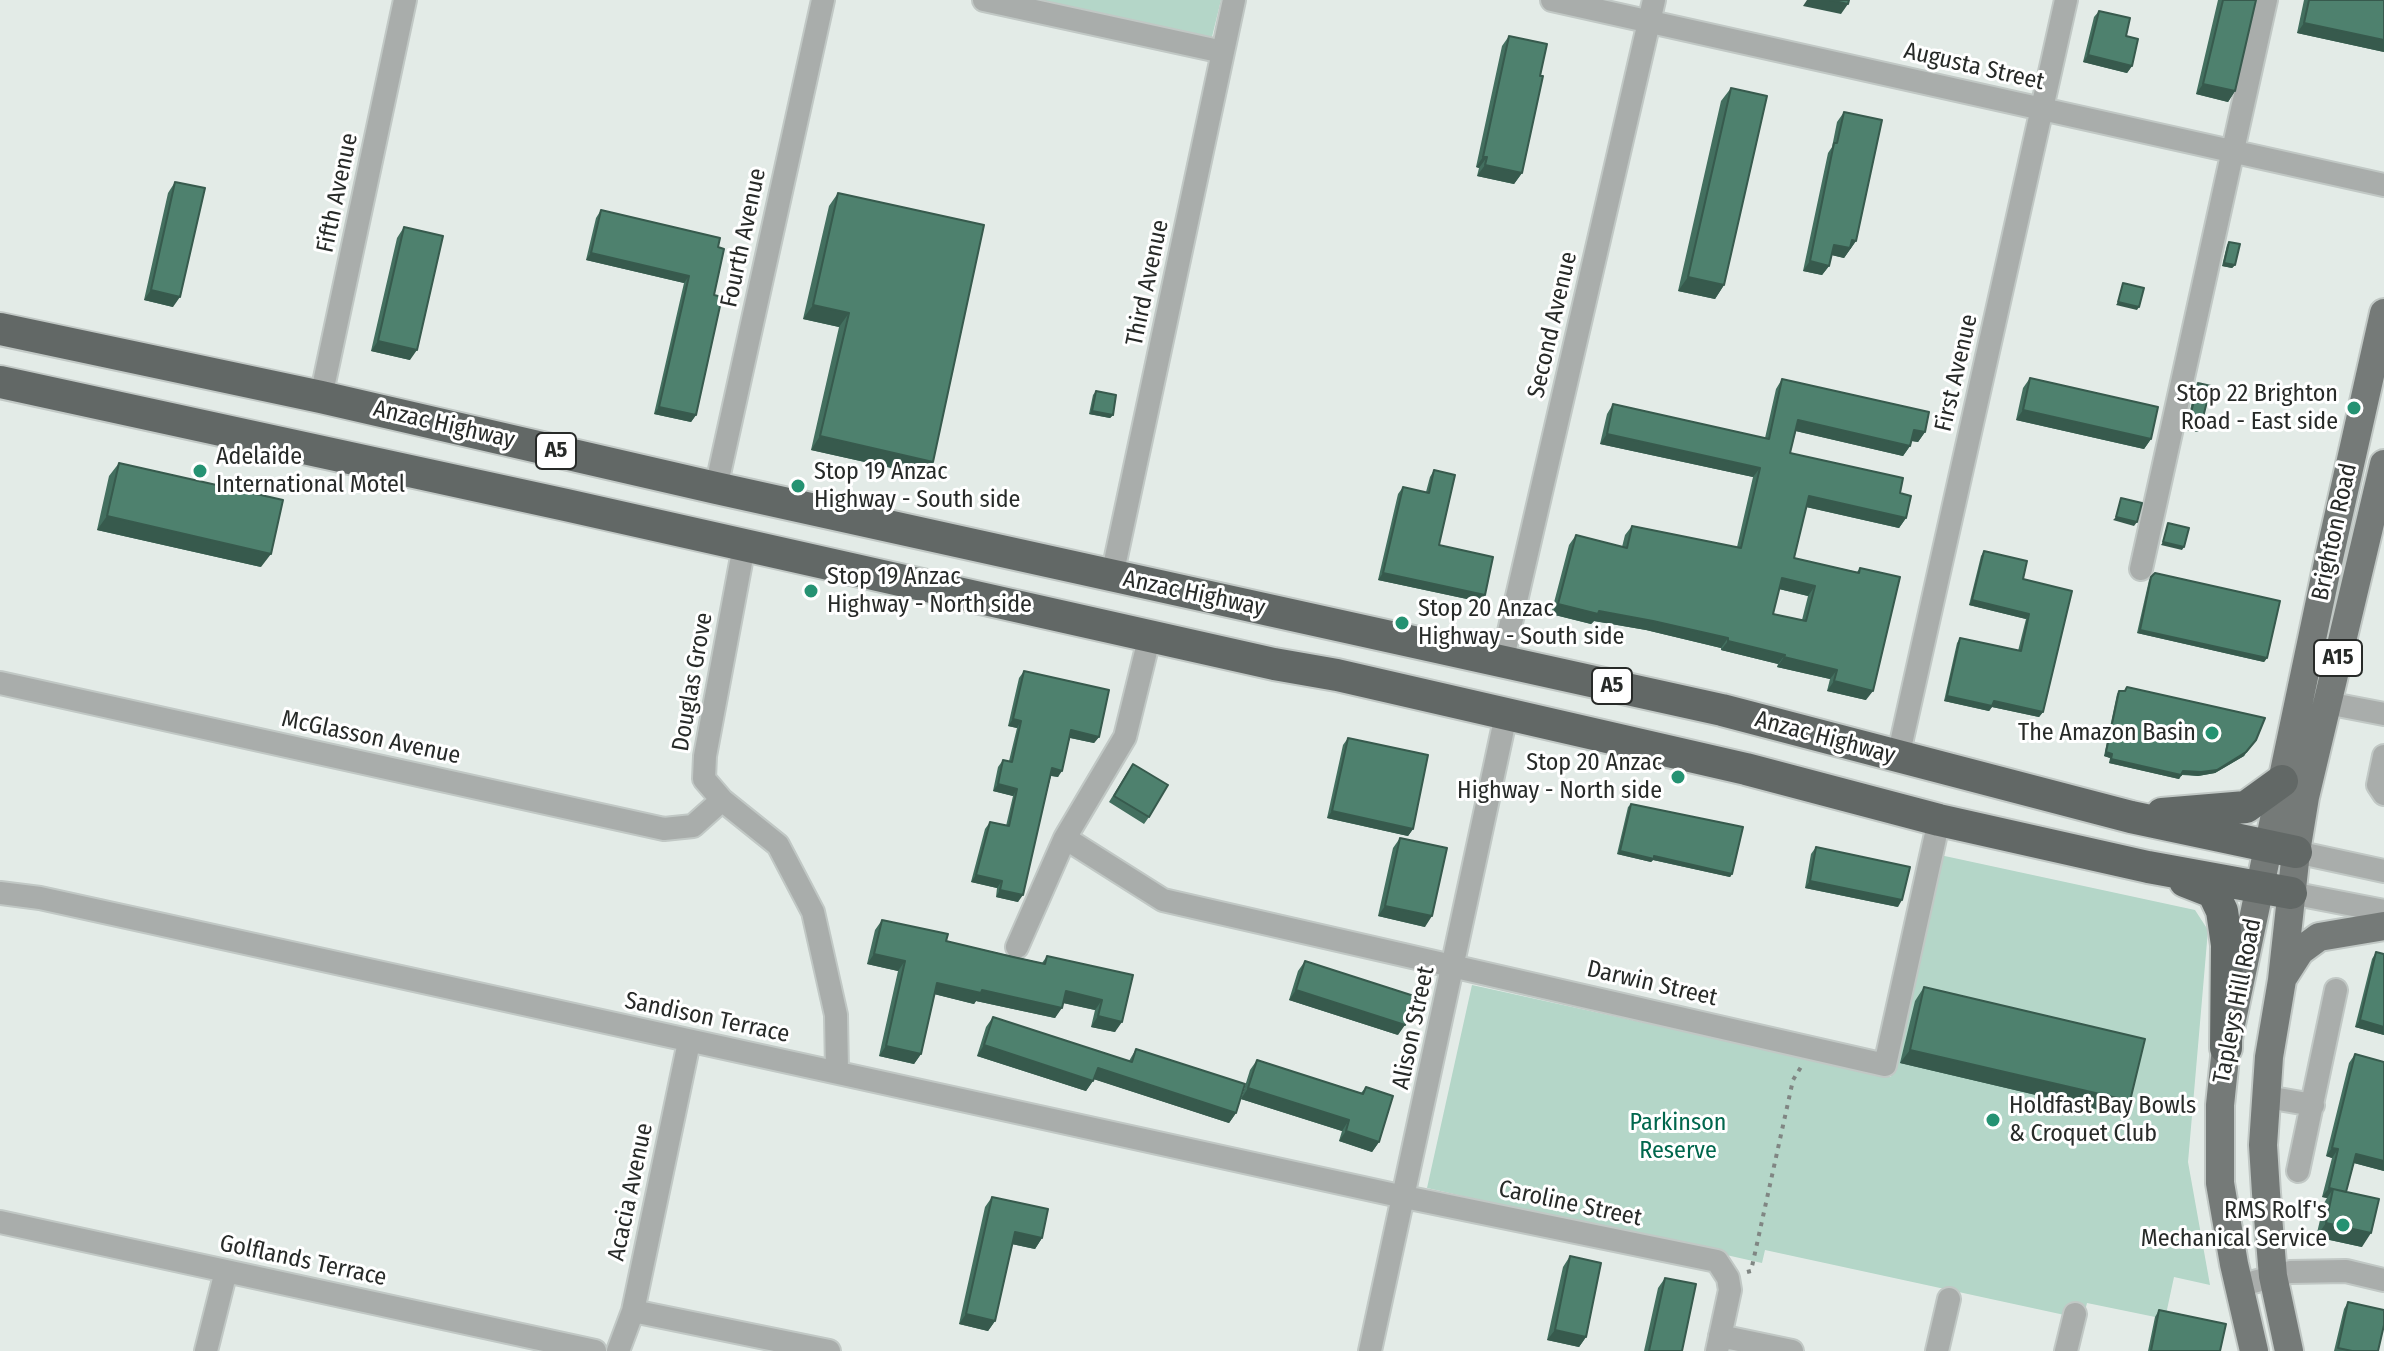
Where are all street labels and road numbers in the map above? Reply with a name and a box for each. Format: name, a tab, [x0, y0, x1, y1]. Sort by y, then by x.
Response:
street label: Augusta Street	[1901, 37, 2047, 97]
street label: Fifth Avenue	[311, 131, 365, 255]
street label: Fourth Avenue	[715, 166, 773, 310]
street label: Third Avenue	[1121, 217, 1175, 349]
street label: Second Avenue	[1522, 249, 1584, 401]
street label: First Avenue	[1930, 311, 1984, 435]
street label: Anzac Highway	[371, 395, 517, 455]
road number: A5	[536, 433, 576, 469]
street label: Brighton Road	[2306, 461, 2364, 603]
street label: Anzac Highway	[1120, 565, 1268, 623]
street label: Douglas Grove	[667, 610, 719, 754]
road number: A15	[2314, 640, 2362, 676]
road number: A5	[1592, 668, 1632, 704]
street label: McGlasson Avenue	[279, 705, 463, 771]
street label: Anzac Highway	[1752, 705, 1898, 771]
street label: Tapleys Hill Road	[2208, 916, 2268, 1086]
street label: Darwin Street	[1584, 955, 1720, 1013]
street label: Alison Street	[1387, 964, 1441, 1092]
street label: Sandison Terrace	[622, 987, 792, 1049]
street label: Acacia Avenue	[602, 1120, 660, 1264]
street label: Caroline Street	[1496, 1175, 1644, 1233]
street label: Golflands Terrace	[217, 1229, 389, 1293]

